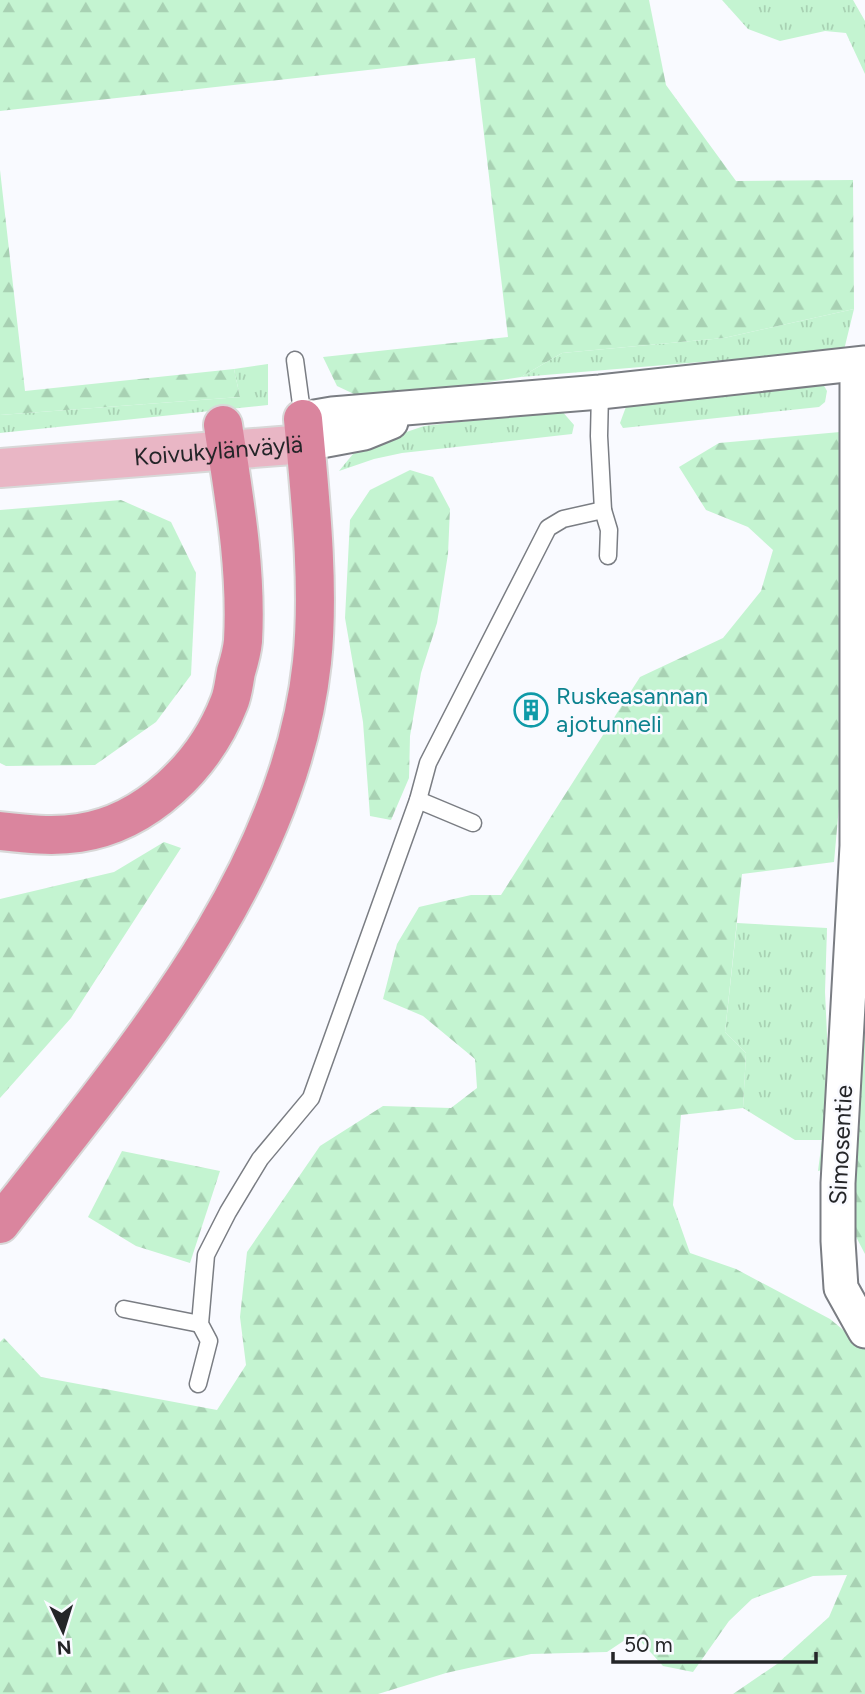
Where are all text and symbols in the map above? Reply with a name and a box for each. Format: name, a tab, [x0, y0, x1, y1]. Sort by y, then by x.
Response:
street label: Koivukylänväylä	[133, 429, 304, 471]
place label: Ruskeasannan ajotunneli	[556, 681, 708, 738]
building icon: Ruskeasannan ajotunneli	[512, 691, 550, 729]
street label: Simosentie	[823, 1084, 858, 1206]
north arrow	[28, 1596, 98, 1666]
scale bar	[613, 1620, 816, 1664]
text: 50 m	[624, 1632, 673, 1657]
text: N	[56, 1635, 72, 1659]

